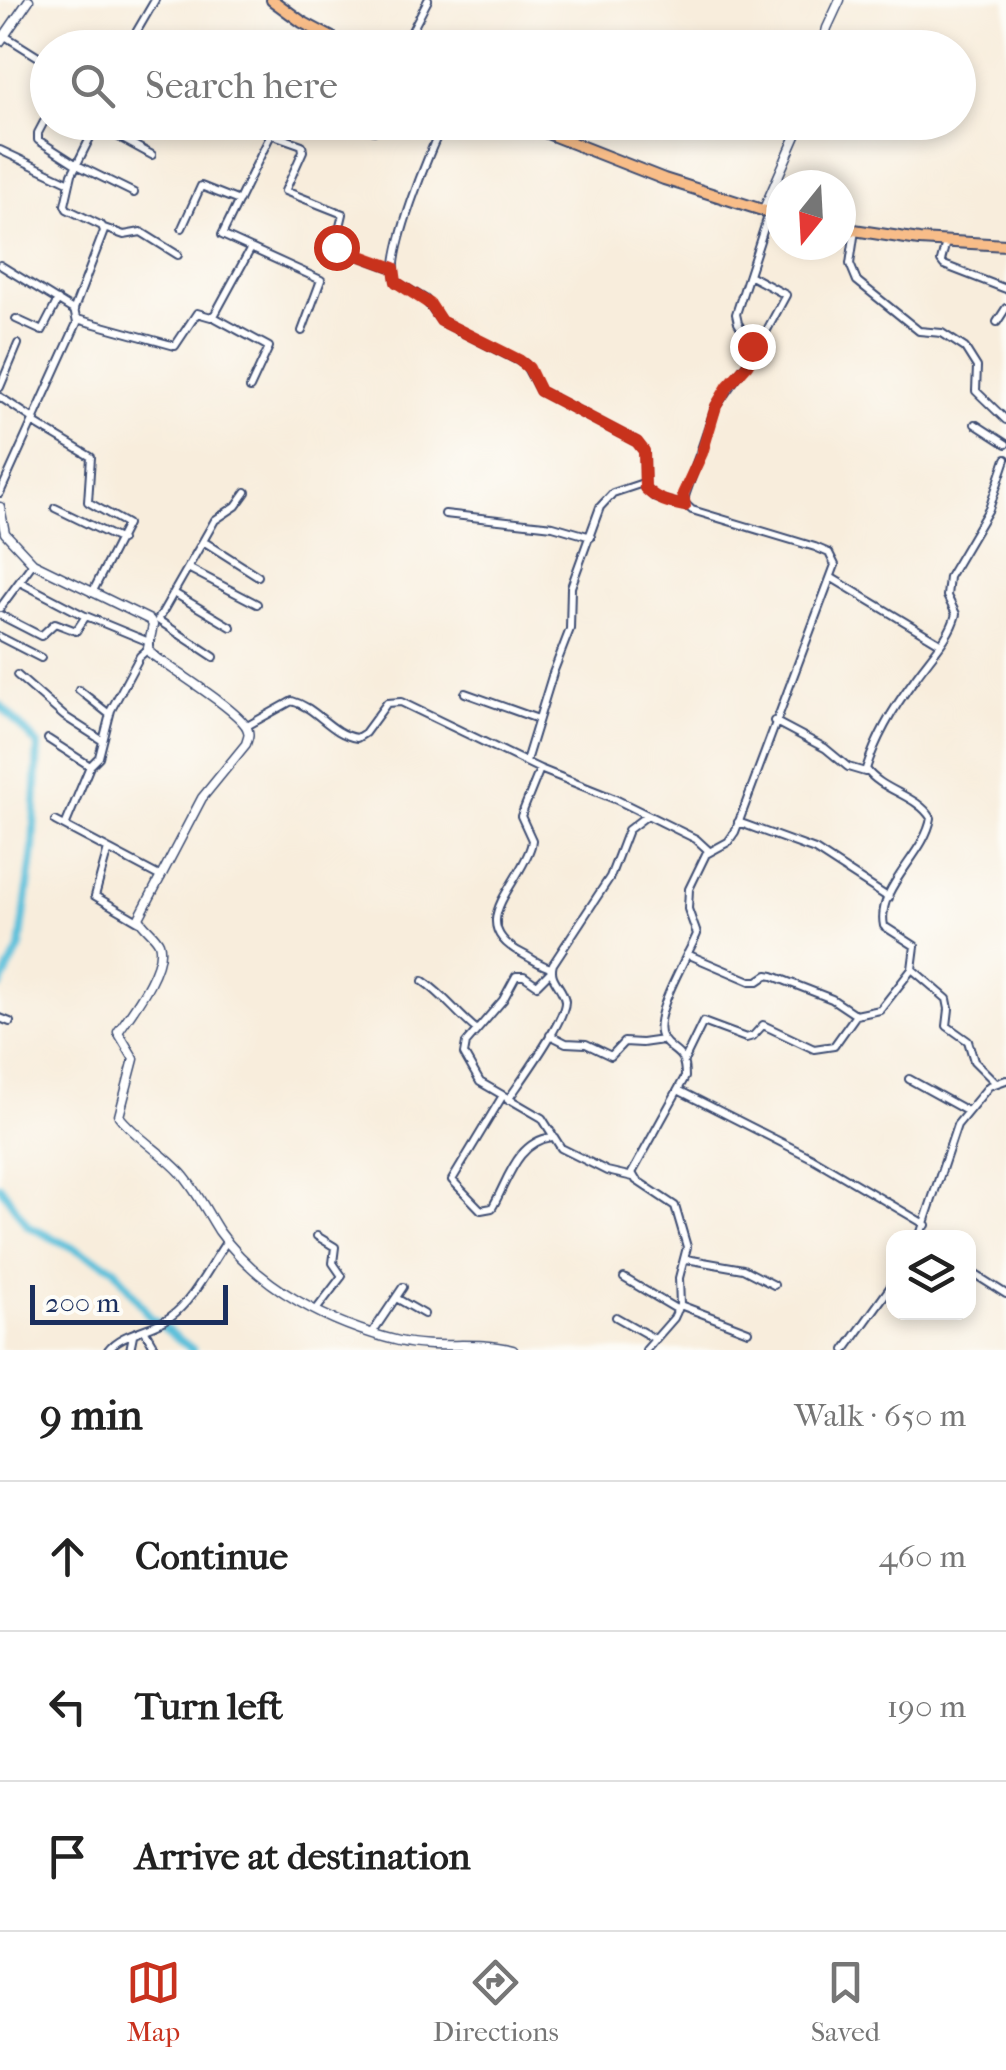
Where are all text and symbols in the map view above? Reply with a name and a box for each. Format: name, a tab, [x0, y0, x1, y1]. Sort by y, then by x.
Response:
search box	[30, 30, 976, 140]
icon: search	[65, 58, 120, 113]
text: Search here	[145, 63, 338, 108]
north arrow	[766, 170, 856, 260]
route start	[314, 225, 360, 271]
route end	[730, 324, 776, 370]
map controls	[886, 1230, 976, 1320]
button: layers	[886, 1230, 976, 1320]
scale bar	[30, 1280, 228, 1324]
text: 200 m	[45, 1286, 120, 1319]
text: 9 min	[40, 1391, 143, 1440]
text: Walk · 650 m	[794, 1397, 966, 1434]
icon: ahead	[40, 1529, 95, 1584]
text: Continue	[135, 1534, 288, 1579]
text: 460 m	[879, 1538, 966, 1575]
icon: left	[40, 1679, 95, 1734]
text: Turn left	[135, 1684, 283, 1729]
text: 190 m	[887, 1688, 966, 1725]
icon: arrive	[40, 1829, 95, 1884]
text: Arrive at destination	[135, 1834, 471, 1879]
tab: Map	[126, 1955, 181, 2048]
tab: Directions	[433, 1955, 559, 2048]
tab: Saved	[811, 1955, 880, 2048]

